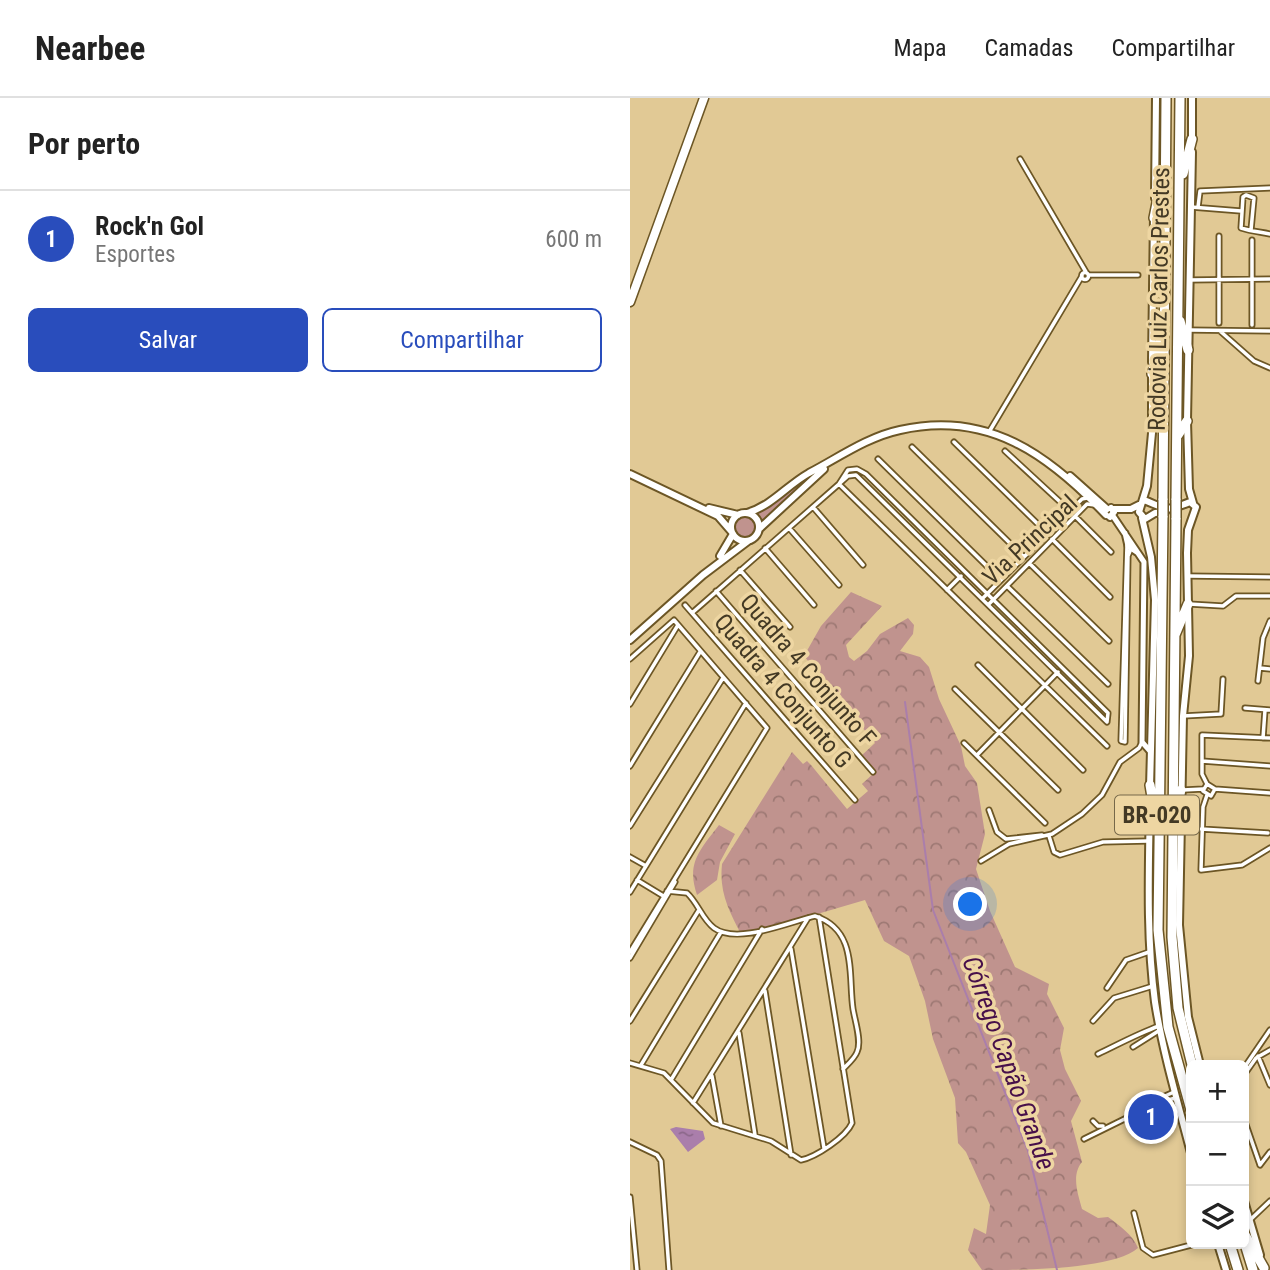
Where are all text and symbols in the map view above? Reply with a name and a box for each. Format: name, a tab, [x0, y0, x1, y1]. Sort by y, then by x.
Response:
text: Nearbee	[35, 29, 145, 68]
text: Mapa	[894, 34, 947, 62]
text: Camadas	[985, 34, 1074, 62]
text: Compartilhar	[1112, 34, 1235, 62]
text: Por perto	[28, 126, 140, 161]
street label: Rodovia Luiz Carlos Prestes	[1143, 167, 1175, 431]
text: Rock'n Gol	[95, 211, 204, 241]
text: 1	[45, 226, 57, 253]
text: 600 m	[545, 226, 602, 253]
text: Esportes	[95, 241, 175, 268]
button: Salvar	[28, 308, 308, 372]
button: Compartilhar	[322, 308, 602, 372]
street label: Via Principal	[977, 489, 1083, 591]
street label: Quadra 4 Conjunto F	[734, 588, 882, 752]
street label: Quadra 4 Conjunto G	[708, 608, 858, 774]
road number: BR-020	[1115, 796, 1199, 834]
your location	[953, 887, 987, 921]
water label: Córrego Capão Grande	[956, 952, 1062, 1174]
map controls	[1186, 1060, 1249, 1249]
button: +	[1186, 1060, 1249, 1123]
pin: 1	[1128, 1091, 1174, 1143]
button: −	[1186, 1123, 1249, 1186]
button: layers	[1186, 1186, 1249, 1249]

